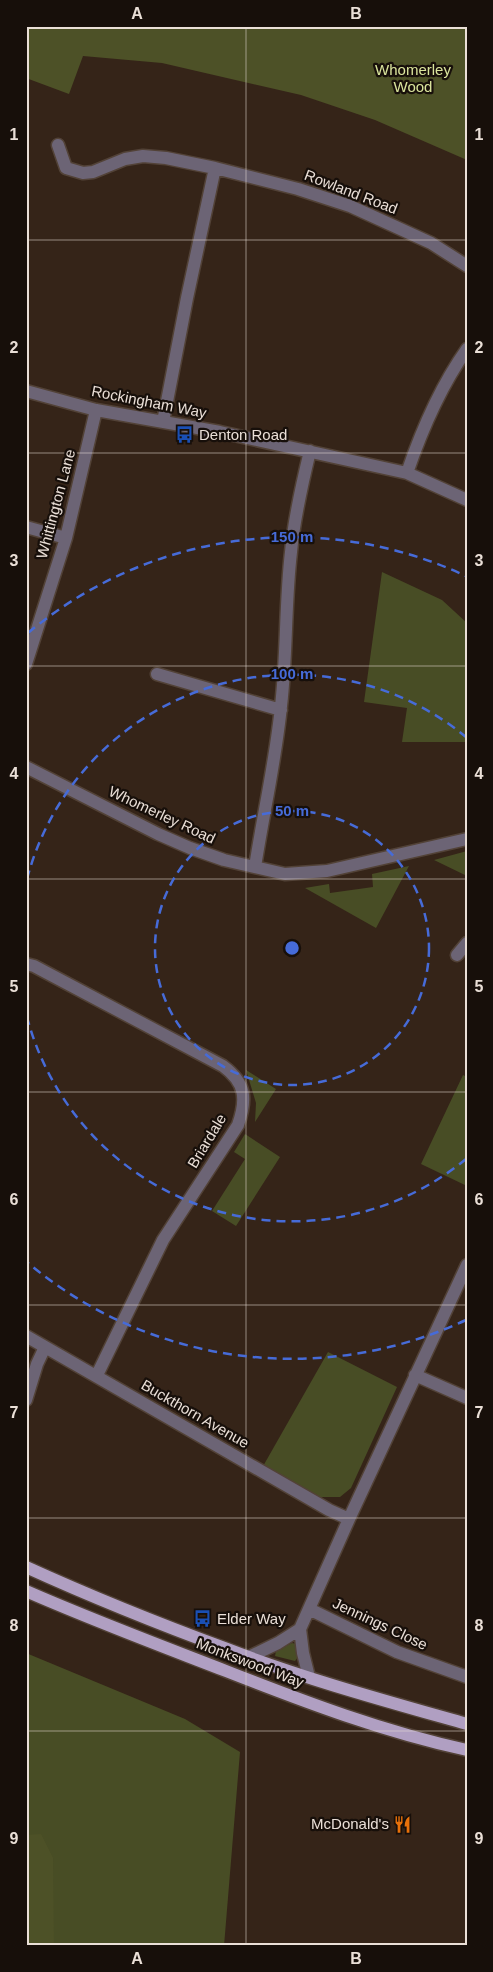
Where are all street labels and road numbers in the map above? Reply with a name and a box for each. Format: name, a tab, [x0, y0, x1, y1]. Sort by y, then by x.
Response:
street label: Rowland Road	[302, 166, 400, 217]
street label: Rockingham Way	[90, 382, 209, 421]
street label: Whittington Lane	[33, 447, 78, 560]
street label: Whomerley Road	[106, 782, 218, 847]
street label: Briardale	[184, 1111, 229, 1171]
street label: Buckthorn Avenue	[138, 1376, 252, 1451]
street label: Jennings Close	[330, 1594, 430, 1653]
street label: Monkswood Way	[194, 1634, 307, 1691]

